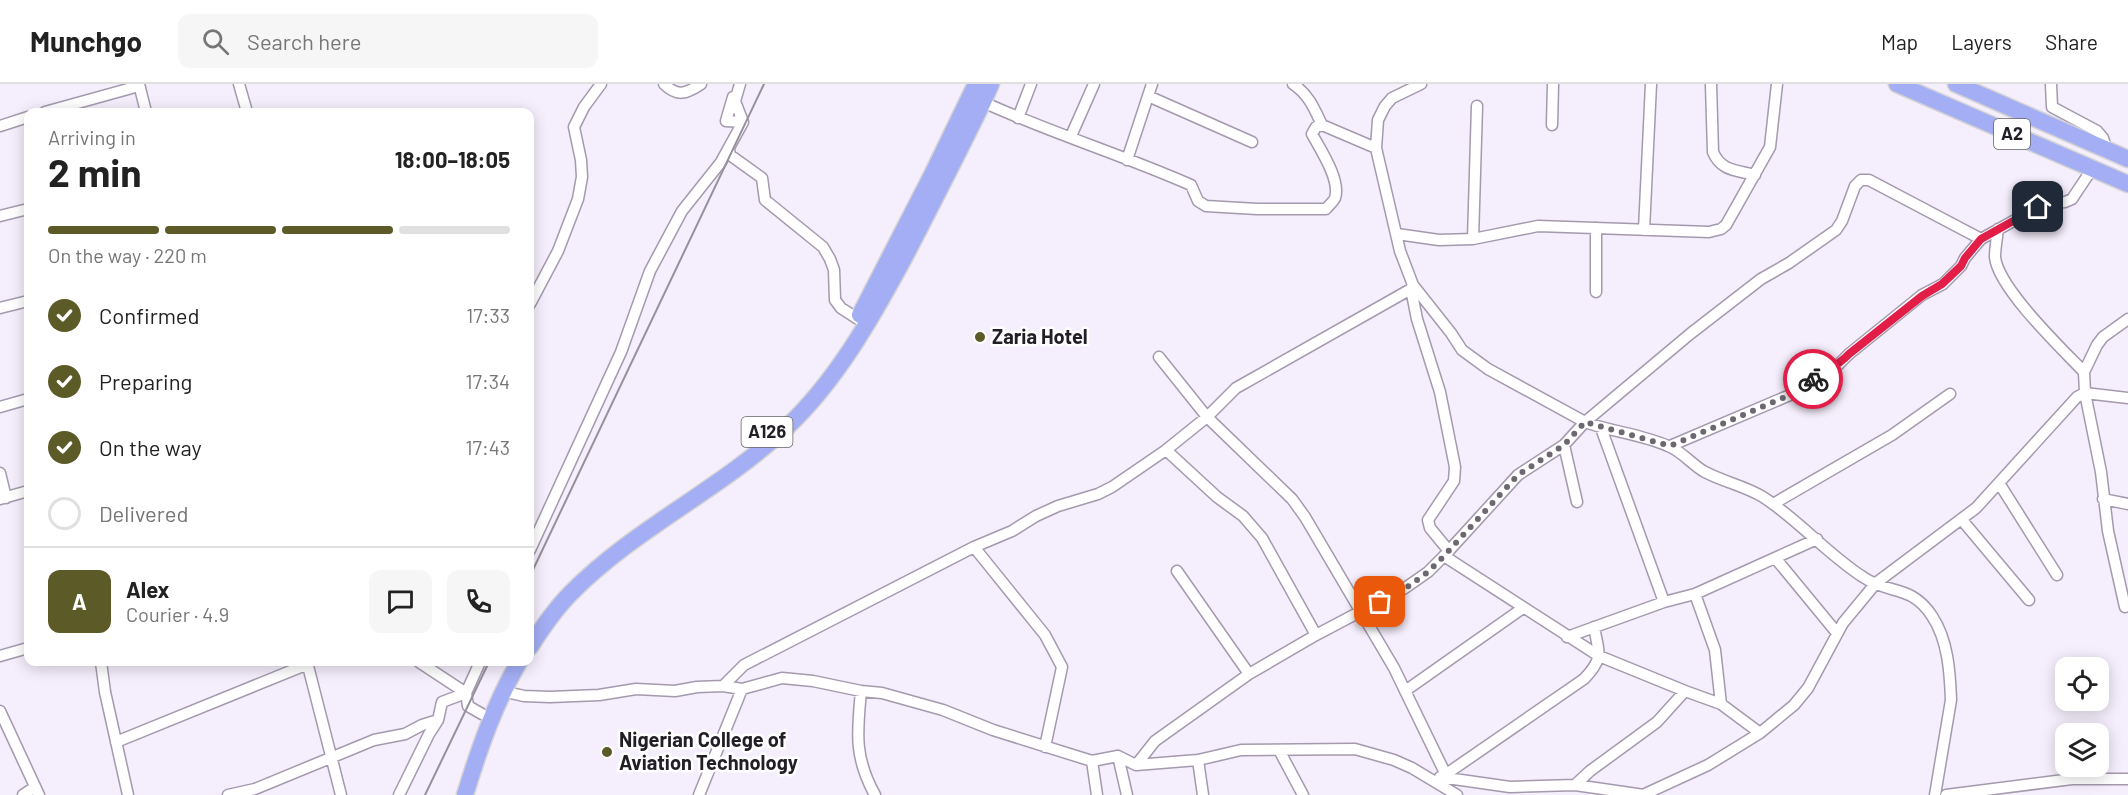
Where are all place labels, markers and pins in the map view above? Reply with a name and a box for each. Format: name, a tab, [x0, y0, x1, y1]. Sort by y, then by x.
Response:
pin	[2012, 181, 2063, 232]
place label: Zaria Hotel	[992, 324, 1088, 348]
marker: Zaria Hotel	[973, 330, 987, 344]
pin	[1354, 576, 1405, 627]
place label: Nigerian College of Aviation Technology	[619, 727, 798, 774]
marker: Nigerian College of Aviation Technology	[600, 745, 614, 759]

